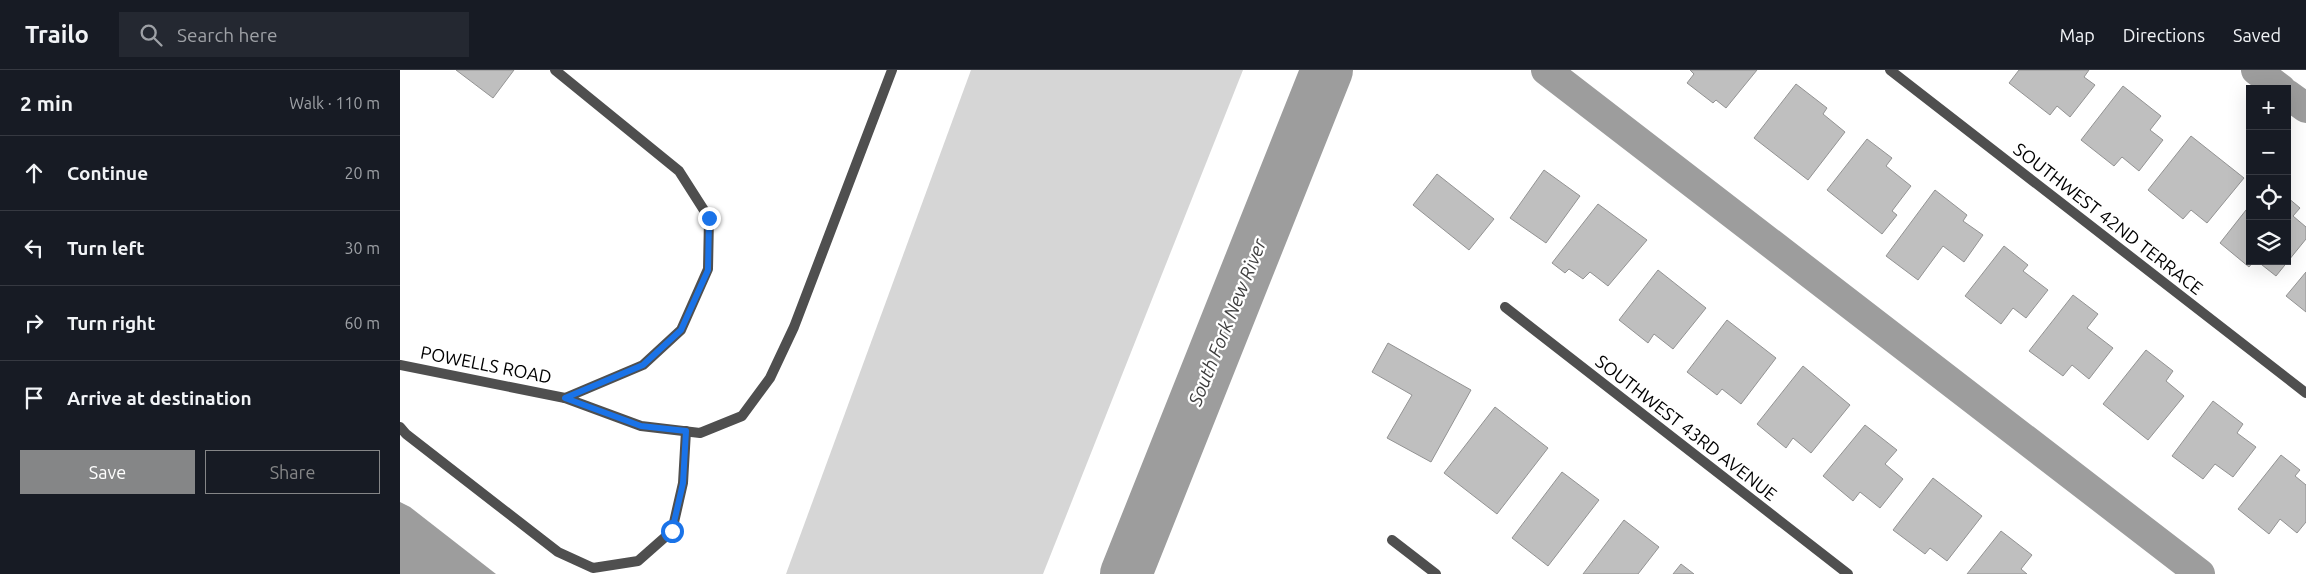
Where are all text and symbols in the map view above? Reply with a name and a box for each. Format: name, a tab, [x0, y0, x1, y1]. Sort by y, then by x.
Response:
search box	[119, 12, 469, 57]
text: Trailo	[25, 21, 89, 48]
icon: search	[137, 21, 165, 49]
text: Search here	[177, 24, 278, 46]
text: Map	[2059, 25, 2095, 45]
text: Directions	[2123, 25, 2205, 45]
text: Saved	[2233, 25, 2281, 45]
map controls	[2246, 85, 2291, 265]
button: +	[2246, 85, 2291, 130]
text: 2 min	[20, 91, 73, 115]
text: Walk · 110 m	[289, 94, 380, 112]
button: −	[2246, 130, 2291, 175]
street label: SOUTHWEST 42ND TERRACE	[2010, 138, 2207, 298]
icon: ahead	[20, 159, 48, 187]
text: Continue	[67, 162, 148, 184]
text: 20 m	[344, 164, 380, 182]
button: locate	[2246, 175, 2291, 220]
route end	[698, 207, 721, 230]
button: layers	[2246, 220, 2291, 265]
icon: left	[20, 234, 48, 262]
water label: South Fork New River	[1183, 235, 1271, 410]
text: Turn left	[67, 237, 145, 259]
text: 30 m	[344, 239, 380, 257]
icon: right	[20, 309, 48, 337]
text: Turn right	[67, 312, 155, 334]
text: 60 m	[344, 314, 380, 332]
street label: POWELLS ROAD	[419, 342, 553, 387]
street label: SOUTHWEST 43RD AVENUE	[1592, 350, 1781, 504]
icon: arrive	[20, 384, 48, 412]
text: Arrive at destination	[67, 387, 252, 409]
button: Save	[20, 450, 195, 494]
button: Share	[205, 450, 380, 494]
route start	[661, 520, 684, 543]

